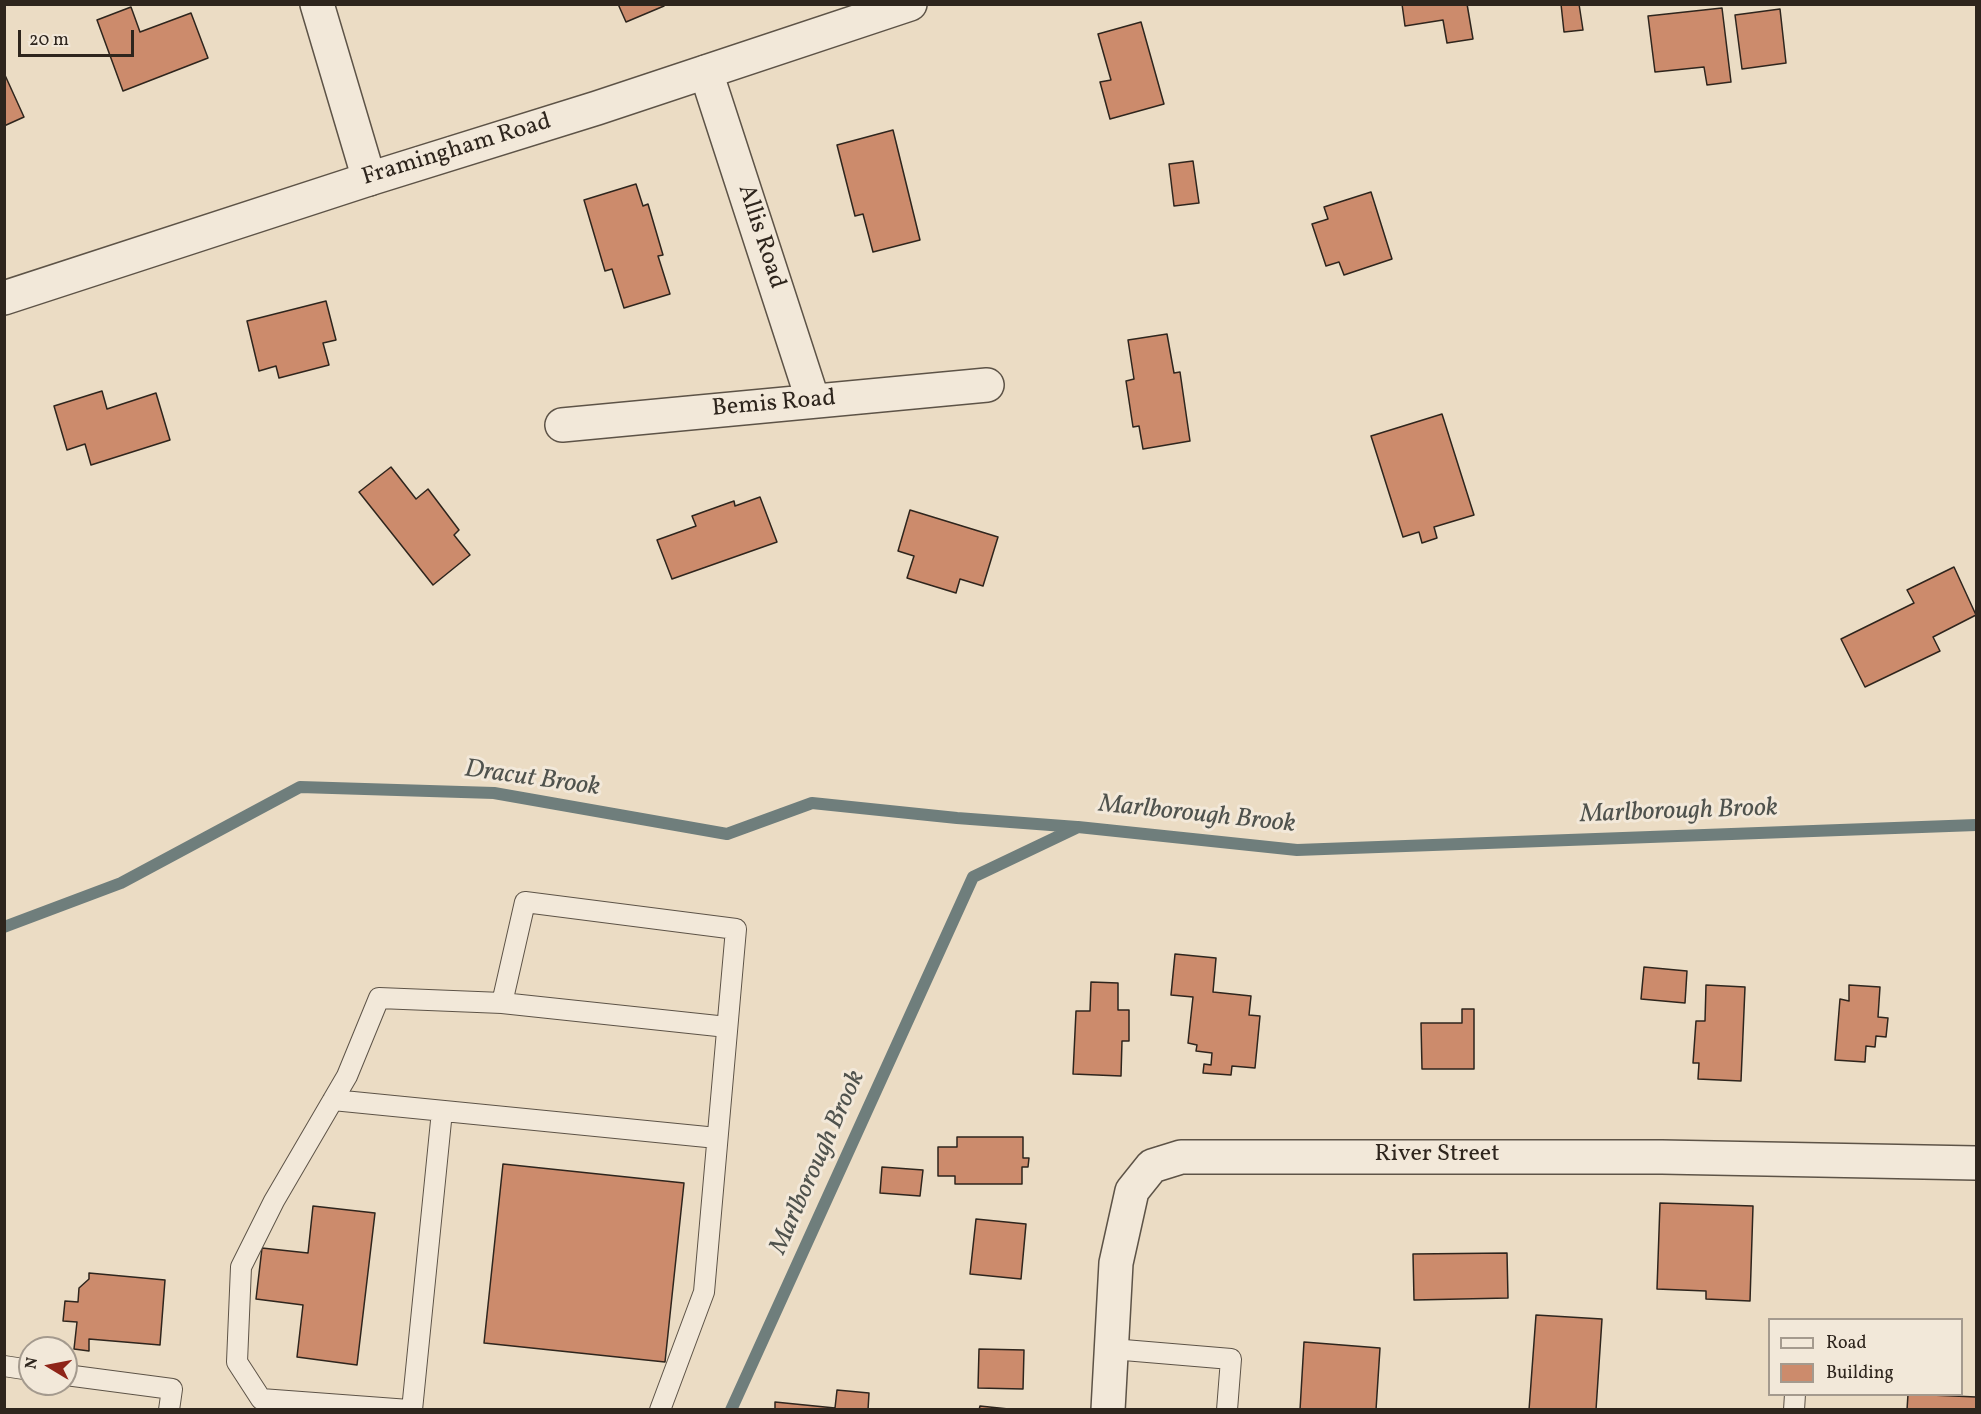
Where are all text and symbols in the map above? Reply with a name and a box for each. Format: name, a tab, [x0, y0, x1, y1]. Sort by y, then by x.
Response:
scale bar	[21, 18, 136, 56]
text: 20 m	[29, 28, 69, 53]
street label: Framingham Road	[359, 109, 555, 193]
street label: Allis Road	[730, 181, 790, 293]
street label: Bemis Road	[711, 385, 837, 425]
water label: Dracut Brook	[462, 755, 602, 805]
water label: Marlborough Brook	[1097, 790, 1297, 842]
water label: Marlborough Brook	[1580, 794, 1778, 832]
water label: Marlborough Brook	[765, 1066, 873, 1260]
street label: River Street	[1374, 1142, 1500, 1170]
legend	[1768, 1318, 1963, 1396]
text: Road	[1826, 1331, 1867, 1356]
north arrow	[18, 1336, 78, 1396]
text: N	[20, 1356, 44, 1371]
text: Building	[1826, 1361, 1894, 1386]

